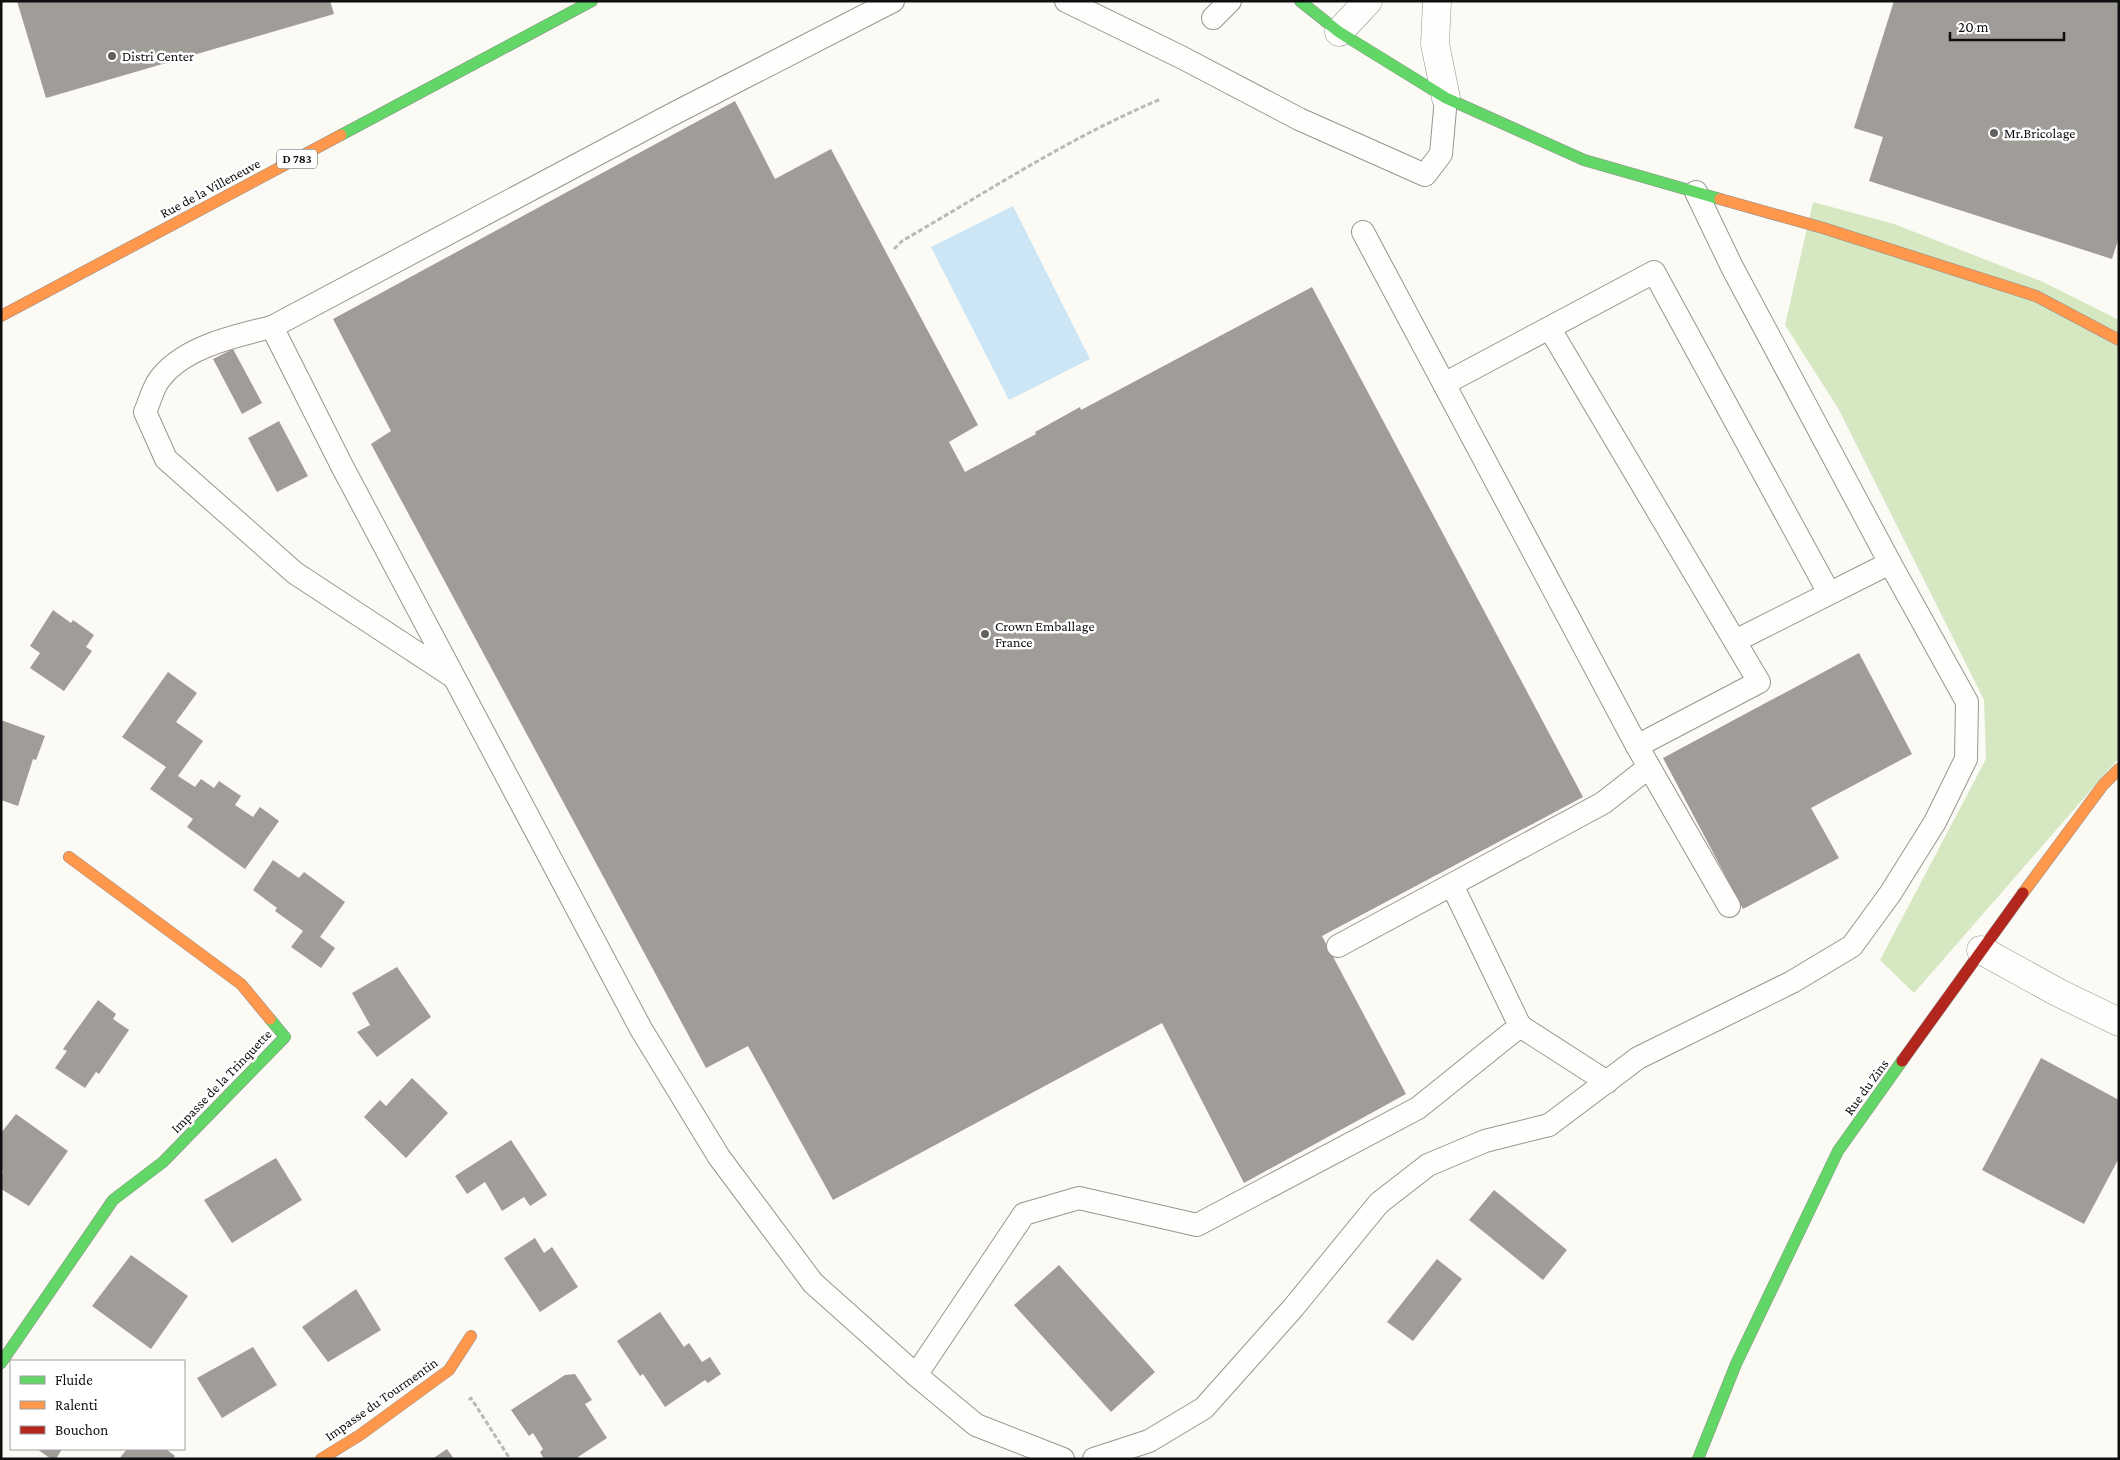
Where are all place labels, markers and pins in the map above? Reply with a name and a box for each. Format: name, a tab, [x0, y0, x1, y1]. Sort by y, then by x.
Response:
place label: Distri Center	[122, 48, 194, 64]
marker: Distri Center	[106, 50, 118, 62]
place label: Mr.Bricolage	[2004, 125, 2076, 141]
marker: Mr.Bricolage	[1988, 127, 2000, 139]
place label: Crown Emballage France	[995, 618, 1095, 650]
marker: Crown Emballage France	[979, 628, 991, 640]

